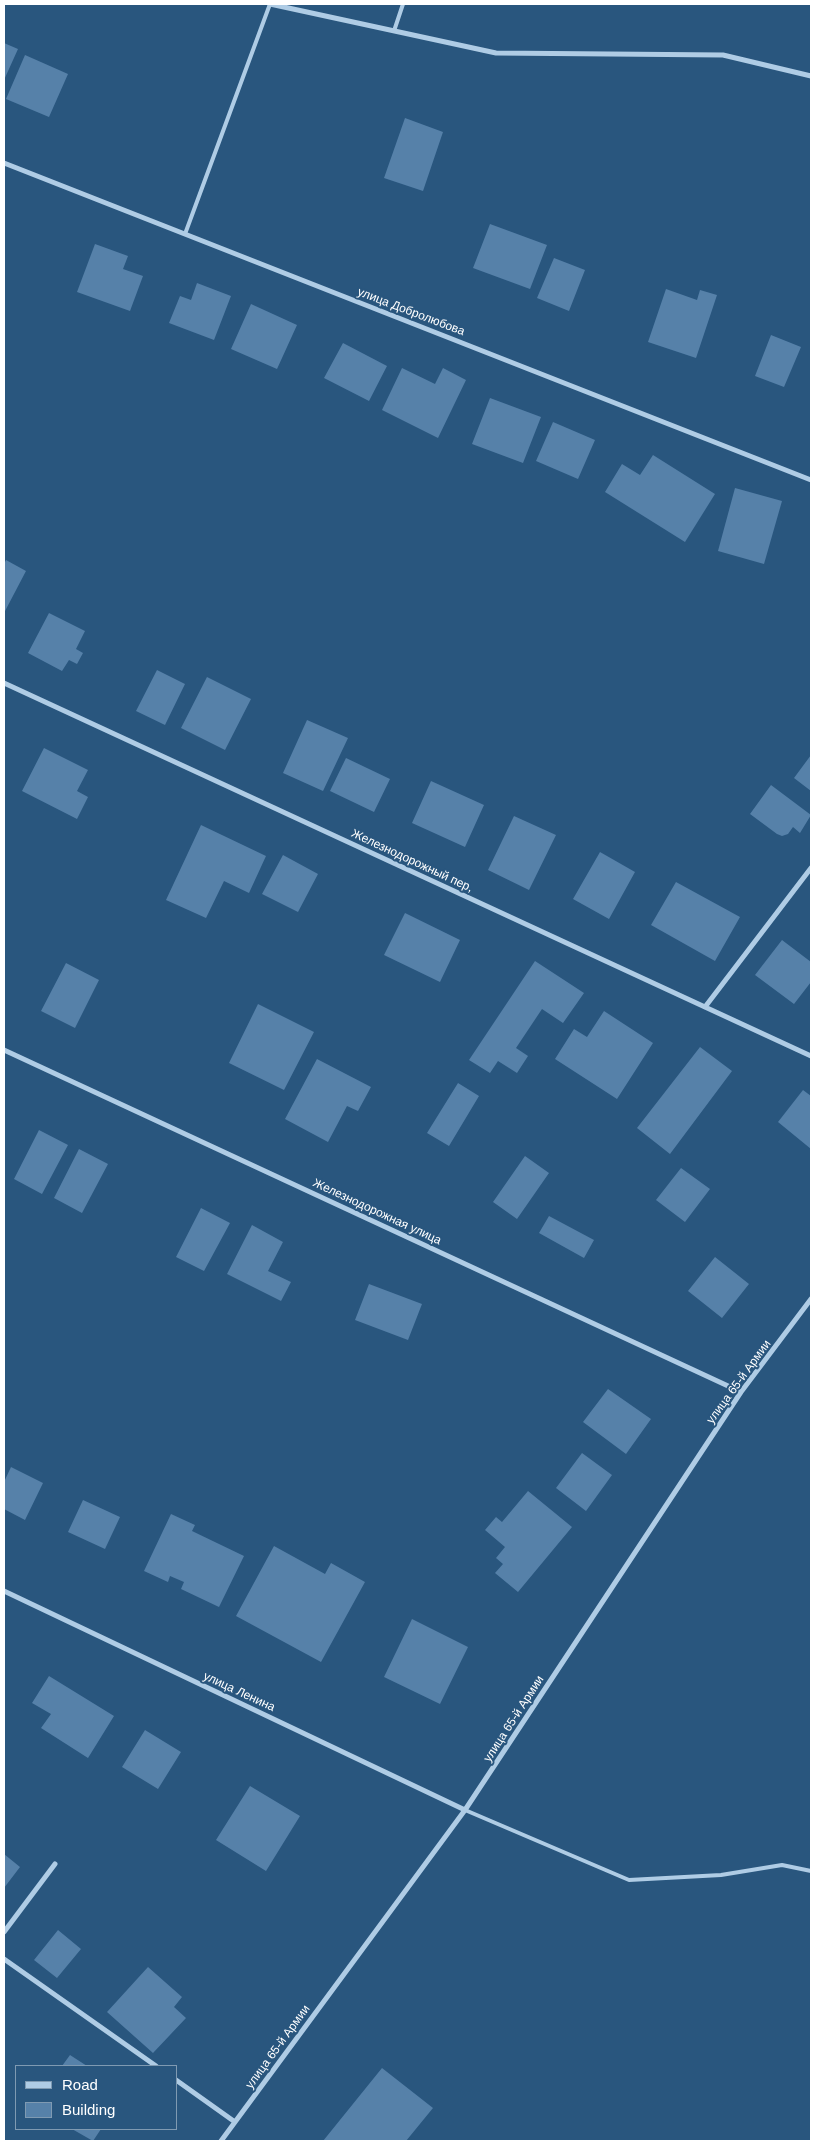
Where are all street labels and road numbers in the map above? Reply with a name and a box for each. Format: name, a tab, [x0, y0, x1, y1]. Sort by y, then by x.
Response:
street label: улица Добролюбова	[355, 285, 467, 339]
street label: Железнодорожный пер,	[349, 826, 475, 896]
street label: Железнодорожная улица	[310, 1176, 444, 1248]
street label: улица 65-й Армии	[704, 1337, 774, 1427]
street label: улица Ленина	[201, 1669, 277, 1715]
street label: улица 65-й Армии	[481, 1673, 547, 1765]
street label: улица 65-й Армии	[243, 2002, 313, 2092]

